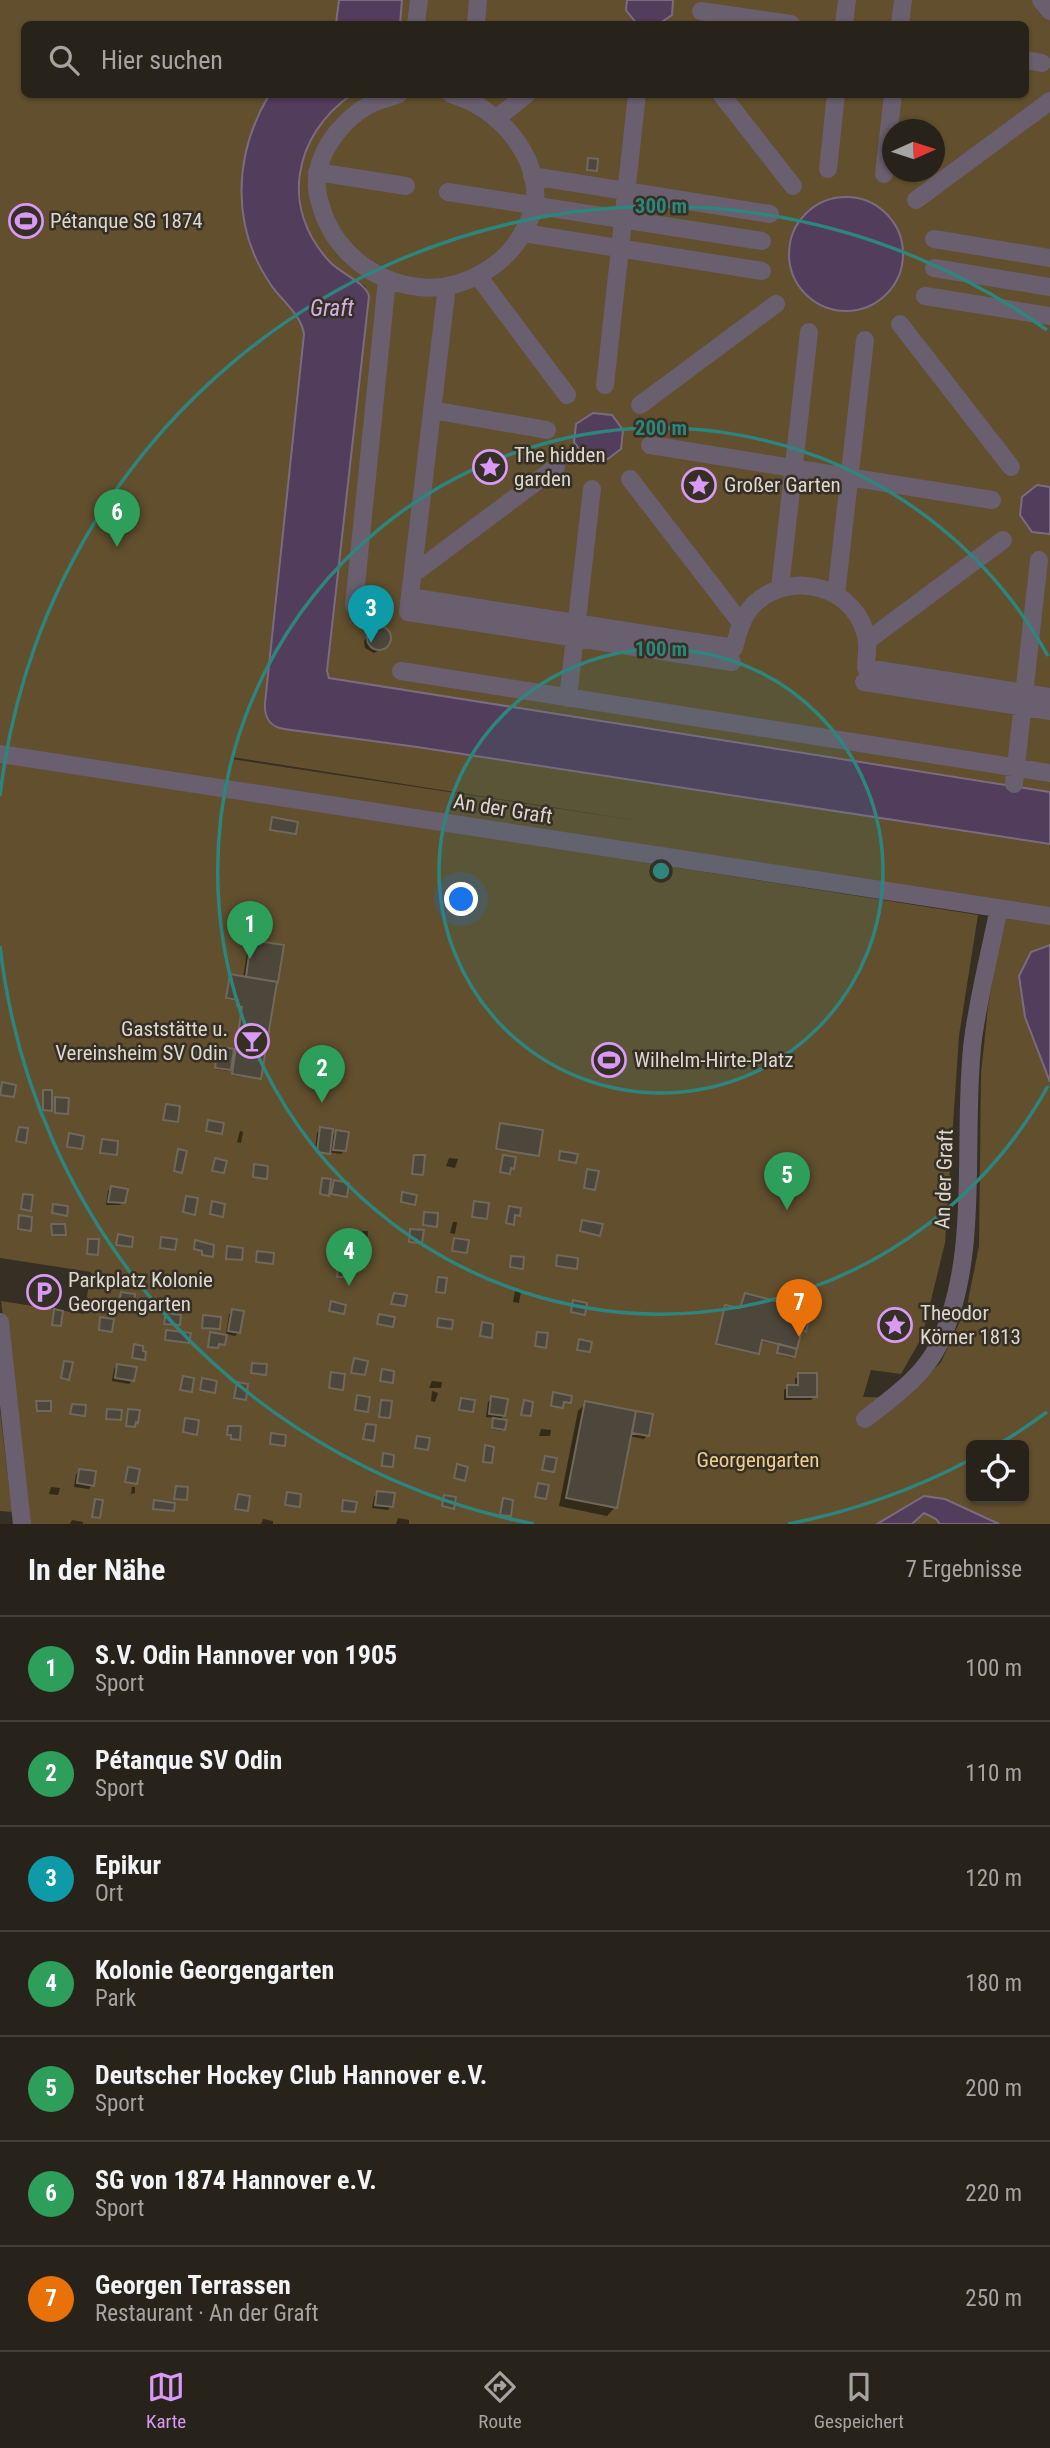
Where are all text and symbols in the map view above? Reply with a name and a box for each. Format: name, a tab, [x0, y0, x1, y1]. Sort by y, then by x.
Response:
search box	[21, 21, 1029, 98]
icon: search	[45, 41, 83, 79]
text: Hier suchen	[101, 45, 223, 75]
north arrow	[882, 119, 945, 182]
text: 300 m	[635, 194, 687, 218]
sports icon: Pétanque SG 1874	[7, 202, 45, 240]
place label: Pétanque SG 1874	[50, 209, 203, 233]
water label: Graft	[310, 295, 354, 322]
text: 200 m	[635, 416, 687, 440]
place label: The hidden garden	[514, 443, 606, 491]
place icon: The hidden garden	[471, 448, 509, 486]
place icon: Großer Garten	[680, 466, 718, 504]
place label: Großer Garten	[724, 473, 841, 497]
pin: 6	[94, 489, 140, 547]
pin: 3	[348, 585, 394, 643]
text: 100 m	[635, 637, 687, 661]
street label: An der Graft	[452, 789, 554, 829]
centre of rings	[649, 859, 673, 883]
your location	[444, 882, 478, 916]
pin: 1	[227, 901, 273, 959]
place label: Gaststätte u. Vereinsheim SV Odin	[55, 1017, 228, 1065]
bar icon: Gaststätte u. Vereinsheim SV Odin	[233, 1022, 271, 1060]
sports icon: Wilhelm-Hirte-Platz	[590, 1041, 628, 1079]
pin: 2	[299, 1045, 345, 1103]
place label: Wilhelm-Hirte-Platz	[634, 1048, 793, 1072]
street label: An der Graft	[930, 1129, 958, 1229]
pin: 5	[764, 1152, 810, 1210]
pin: 4	[326, 1228, 372, 1286]
place label: Parkplatz Kolonie Georgengarten	[68, 1268, 213, 1316]
parking icon: Parkplatz Kolonie Georgengarten	[25, 1273, 63, 1311]
pin: 7	[776, 1279, 822, 1337]
place label: Theodor Körner 1813	[920, 1301, 1021, 1349]
place icon: Theodor Körner 1813	[876, 1306, 914, 1344]
map controls	[966, 1440, 1029, 1503]
button: locate	[966, 1440, 1029, 1503]
park label: Georgengarten	[697, 1448, 819, 1472]
text: In der Nähe	[28, 1552, 165, 1587]
text: 7 Ergebnisse	[905, 1556, 1022, 1583]
text: S.V. Odin Hannover von 1905	[95, 1640, 397, 1670]
text: 1	[45, 1655, 57, 1682]
text: 100 m	[965, 1655, 1022, 1682]
text: Sport	[95, 1670, 144, 1697]
text: Pétanque SV Odin	[95, 1745, 282, 1775]
text: 2	[45, 1760, 57, 1787]
text: 110 m	[965, 1760, 1022, 1787]
text: Sport	[95, 1775, 144, 1802]
text: Epikur	[95, 1850, 161, 1880]
text: 3	[45, 1865, 57, 1892]
text: 120 m	[965, 1865, 1022, 1892]
text: Ort	[95, 1880, 123, 1907]
text: Kolonie Georgengarten	[95, 1955, 334, 1985]
text: 4	[45, 1970, 57, 1997]
text: 180 m	[965, 1970, 1022, 1997]
text: Park	[95, 1985, 136, 2012]
text: Deutscher Hockey Club Hannover e.V.	[95, 2060, 487, 2090]
text: 5	[45, 2075, 57, 2102]
text: 200 m	[965, 2075, 1022, 2102]
text: Sport	[95, 2090, 144, 2117]
text: SG von 1874 Hannover e.V.	[95, 2165, 377, 2195]
text: 6	[45, 2180, 57, 2207]
text: 220 m	[965, 2180, 1022, 2207]
text: Sport	[95, 2195, 144, 2222]
text: Georgen Terrassen	[95, 2270, 291, 2300]
text: 7	[45, 2285, 57, 2312]
text: 250 m	[965, 2285, 1022, 2312]
text: Restaurant · An der Graft	[95, 2300, 319, 2327]
tab: Karte	[146, 2368, 186, 2433]
tab: Route	[478, 2368, 522, 2433]
tab: Gespeichert	[814, 2368, 904, 2433]

